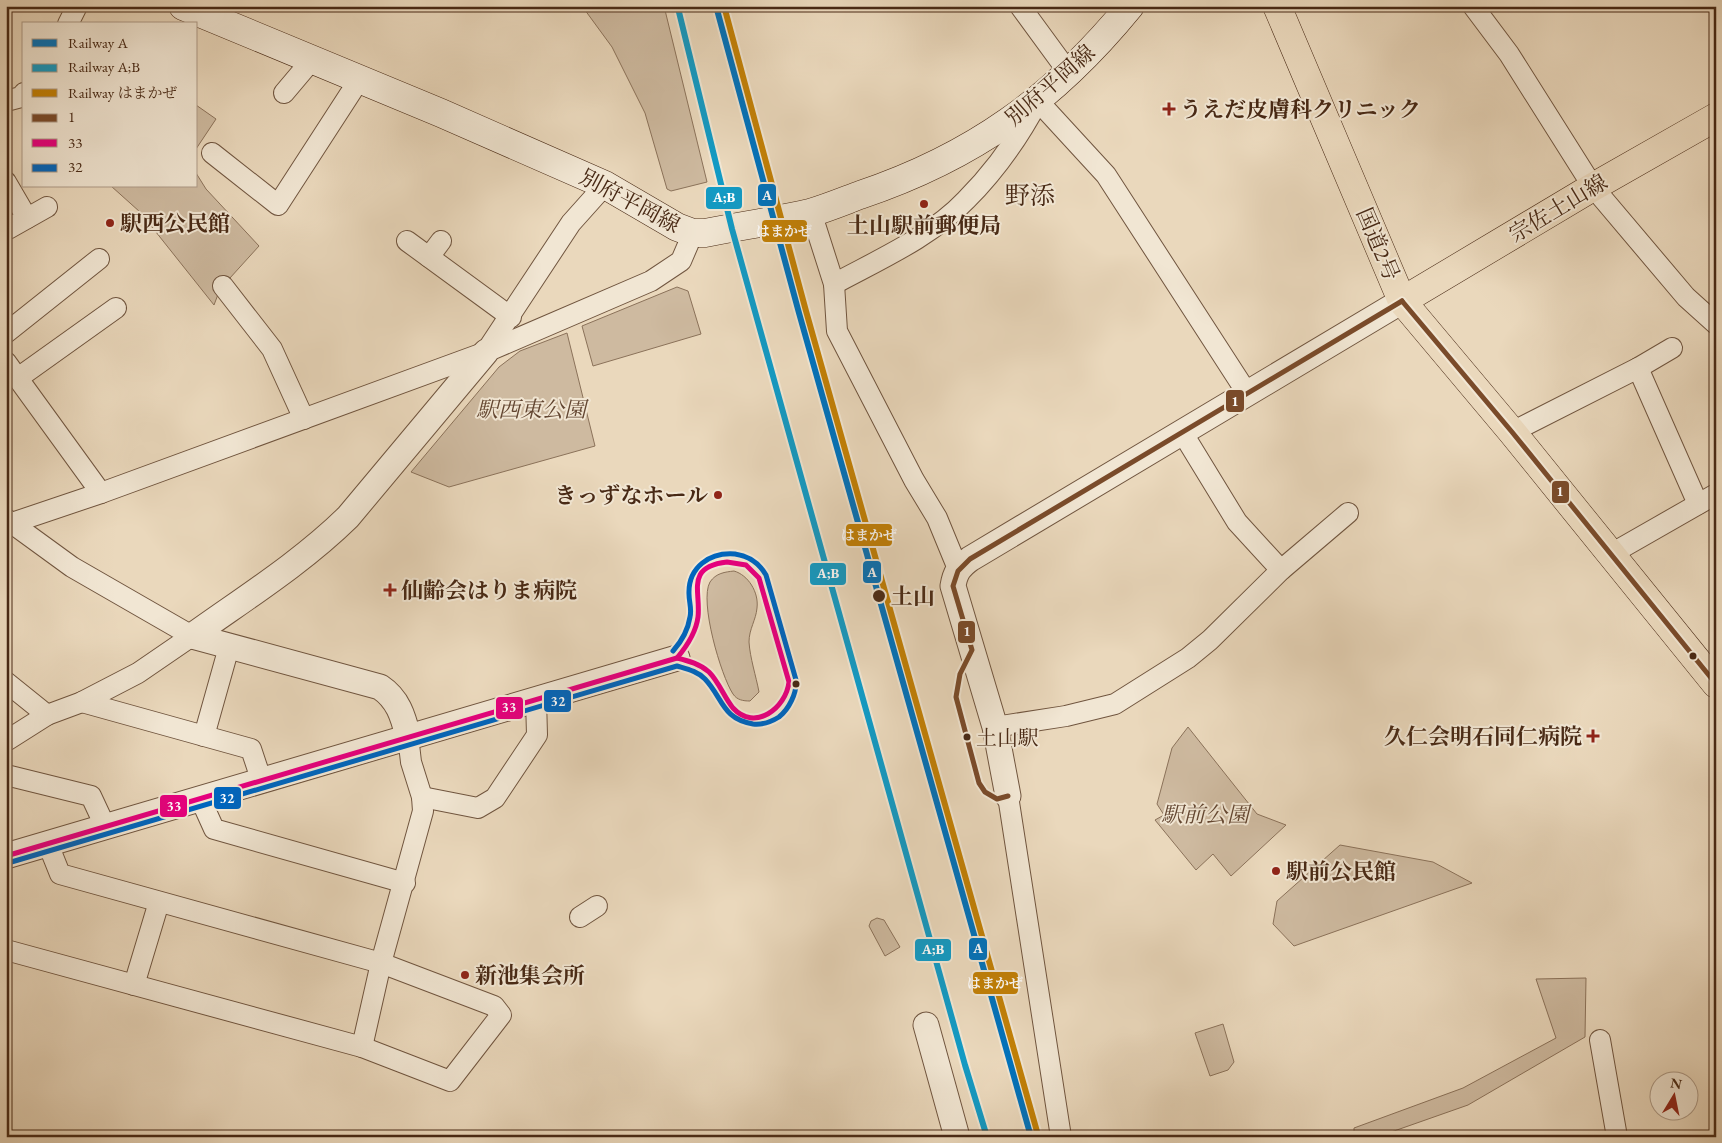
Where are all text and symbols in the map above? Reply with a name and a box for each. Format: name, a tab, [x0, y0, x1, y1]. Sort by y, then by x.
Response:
legend	[22, 22, 198, 188]
text: Railway A	[68, 33, 128, 52]
street label: 別府平岡線	[999, 38, 1101, 132]
text: Railway A;B	[68, 57, 140, 76]
text: Railway はまかぜ	[68, 83, 177, 102]
place label: うえだ皮膚科クリニック	[1180, 95, 1421, 124]
marker: うえだ皮膚科クリニック	[1162, 102, 1176, 116]
text: 1	[68, 107, 75, 126]
text: 33	[68, 133, 82, 152]
text: 32	[68, 157, 83, 176]
street label: 別府平岡線	[575, 162, 685, 240]
street label: 宗佐土山線	[1503, 167, 1613, 249]
district label: 野添	[1005, 179, 1055, 211]
line badge: A	[757, 183, 777, 207]
line badge: A;B	[705, 186, 743, 210]
text: A	[761, 186, 773, 204]
text: A;B	[712, 188, 735, 206]
marker: 土山駅前郵便局	[918, 198, 930, 210]
street label: 国道2号	[1350, 203, 1406, 285]
place label: 駅西公民館	[120, 209, 230, 238]
place label: 土山駅前郵便局	[847, 211, 1001, 240]
marker: 駅西公民館	[104, 217, 116, 229]
line badge: はまかぜ	[761, 219, 808, 243]
text: はまかぜ	[756, 222, 812, 240]
line badge: 1	[1225, 389, 1245, 413]
text: 1	[1231, 392, 1239, 410]
park label: 駅西東公園	[476, 395, 589, 424]
line badge: 1	[1551, 480, 1570, 504]
place label: きっずなホール	[554, 481, 708, 510]
text: 1	[1556, 482, 1564, 500]
marker: きっずなホール	[712, 489, 724, 501]
line badge: はまかぜ	[845, 523, 893, 547]
text: はまかぜ	[841, 526, 897, 544]
line badge: A	[862, 560, 882, 584]
line badge: A;B	[809, 562, 847, 586]
text: A	[866, 563, 878, 581]
text: A;B	[816, 564, 839, 582]
place label: 仙齢会はりま病院	[401, 576, 577, 605]
place label: 土山	[891, 582, 935, 611]
marker: 仙齢会はりま病院	[383, 583, 397, 597]
marker: 土山	[871, 588, 887, 604]
line badge: 1	[957, 620, 976, 644]
text: 1	[963, 622, 971, 640]
unlabelled marker	[1688, 651, 1698, 661]
unlabelled marker	[791, 679, 801, 689]
line badge: 32	[543, 689, 572, 713]
text: 32	[551, 692, 566, 710]
line badge: 33	[495, 696, 524, 720]
text: 33	[502, 698, 516, 716]
place label: 久仁会明石同仁病院	[1384, 722, 1582, 751]
place label: 土山駅	[976, 724, 1039, 751]
marker: 久仁会明石同仁病院	[1586, 729, 1600, 743]
marker: 土山駅	[962, 732, 972, 742]
line badge: 32	[213, 786, 242, 810]
text: 32	[220, 789, 235, 807]
line badge: 33	[159, 794, 188, 818]
text: 33	[167, 797, 181, 815]
park label: 駅前公園	[1161, 800, 1252, 829]
place label: 駅前公民館	[1286, 857, 1396, 886]
marker: 駅前公民館	[1270, 865, 1282, 877]
line badge: A	[968, 937, 988, 961]
line badge: A;B	[914, 938, 952, 962]
text: A	[972, 939, 984, 957]
text: A;B	[921, 940, 944, 958]
place label: 新池集会所	[475, 961, 585, 990]
marker: 新池集会所	[459, 969, 471, 981]
line badge: はまかぜ	[972, 971, 1019, 995]
text: はまかぜ	[967, 974, 1023, 992]
north arrow	[1650, 1070, 1700, 1120]
text: N	[1669, 1073, 1684, 1093]

